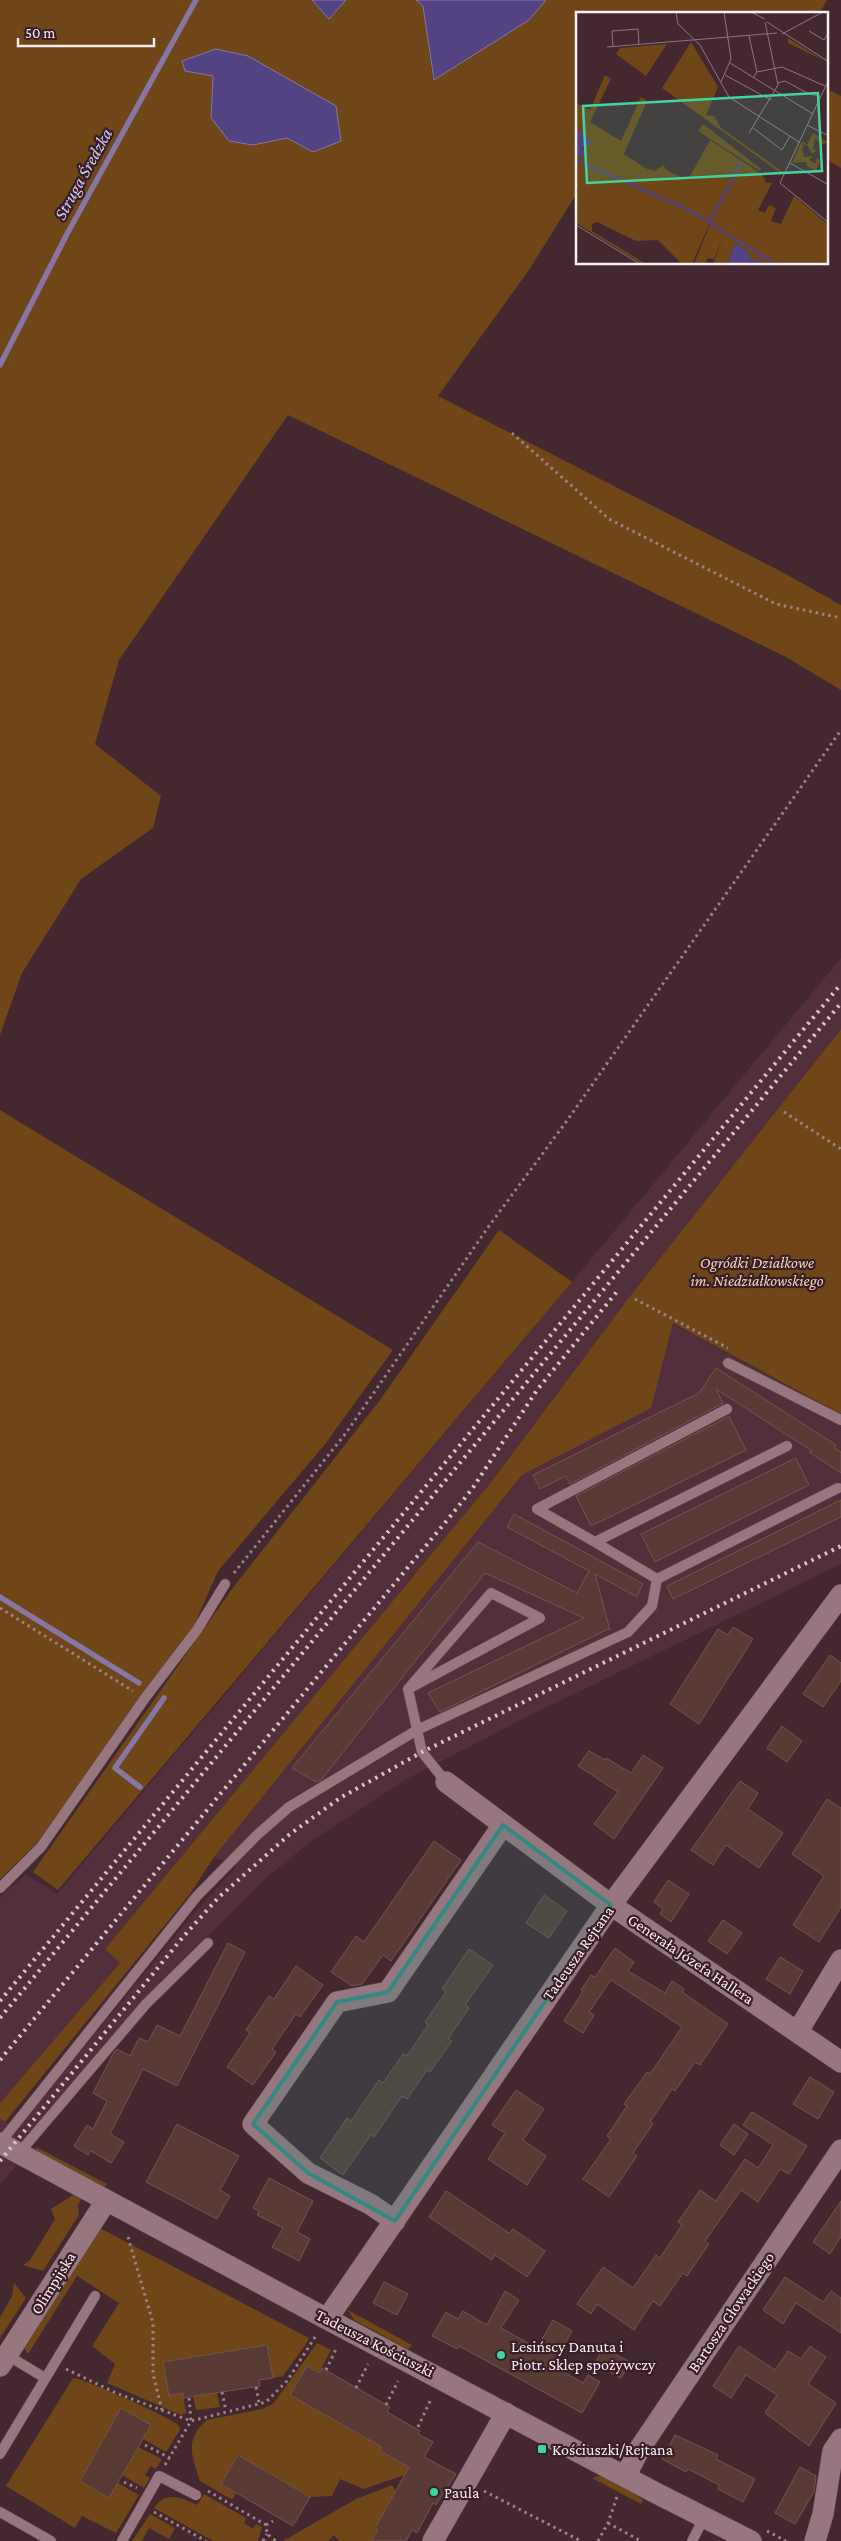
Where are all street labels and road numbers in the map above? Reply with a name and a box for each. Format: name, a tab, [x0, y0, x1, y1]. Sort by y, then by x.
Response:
street label: Tadeusza Rejtana	[539, 1902, 618, 2004]
street label: Generała Józefa Hallera	[624, 1911, 758, 2009]
street label: Olimpijska	[27, 2248, 80, 2318]
street label: Bartosza Głowackiego	[685, 2249, 778, 2376]
street label: Tadeusza Kościuszki	[313, 2306, 437, 2380]

